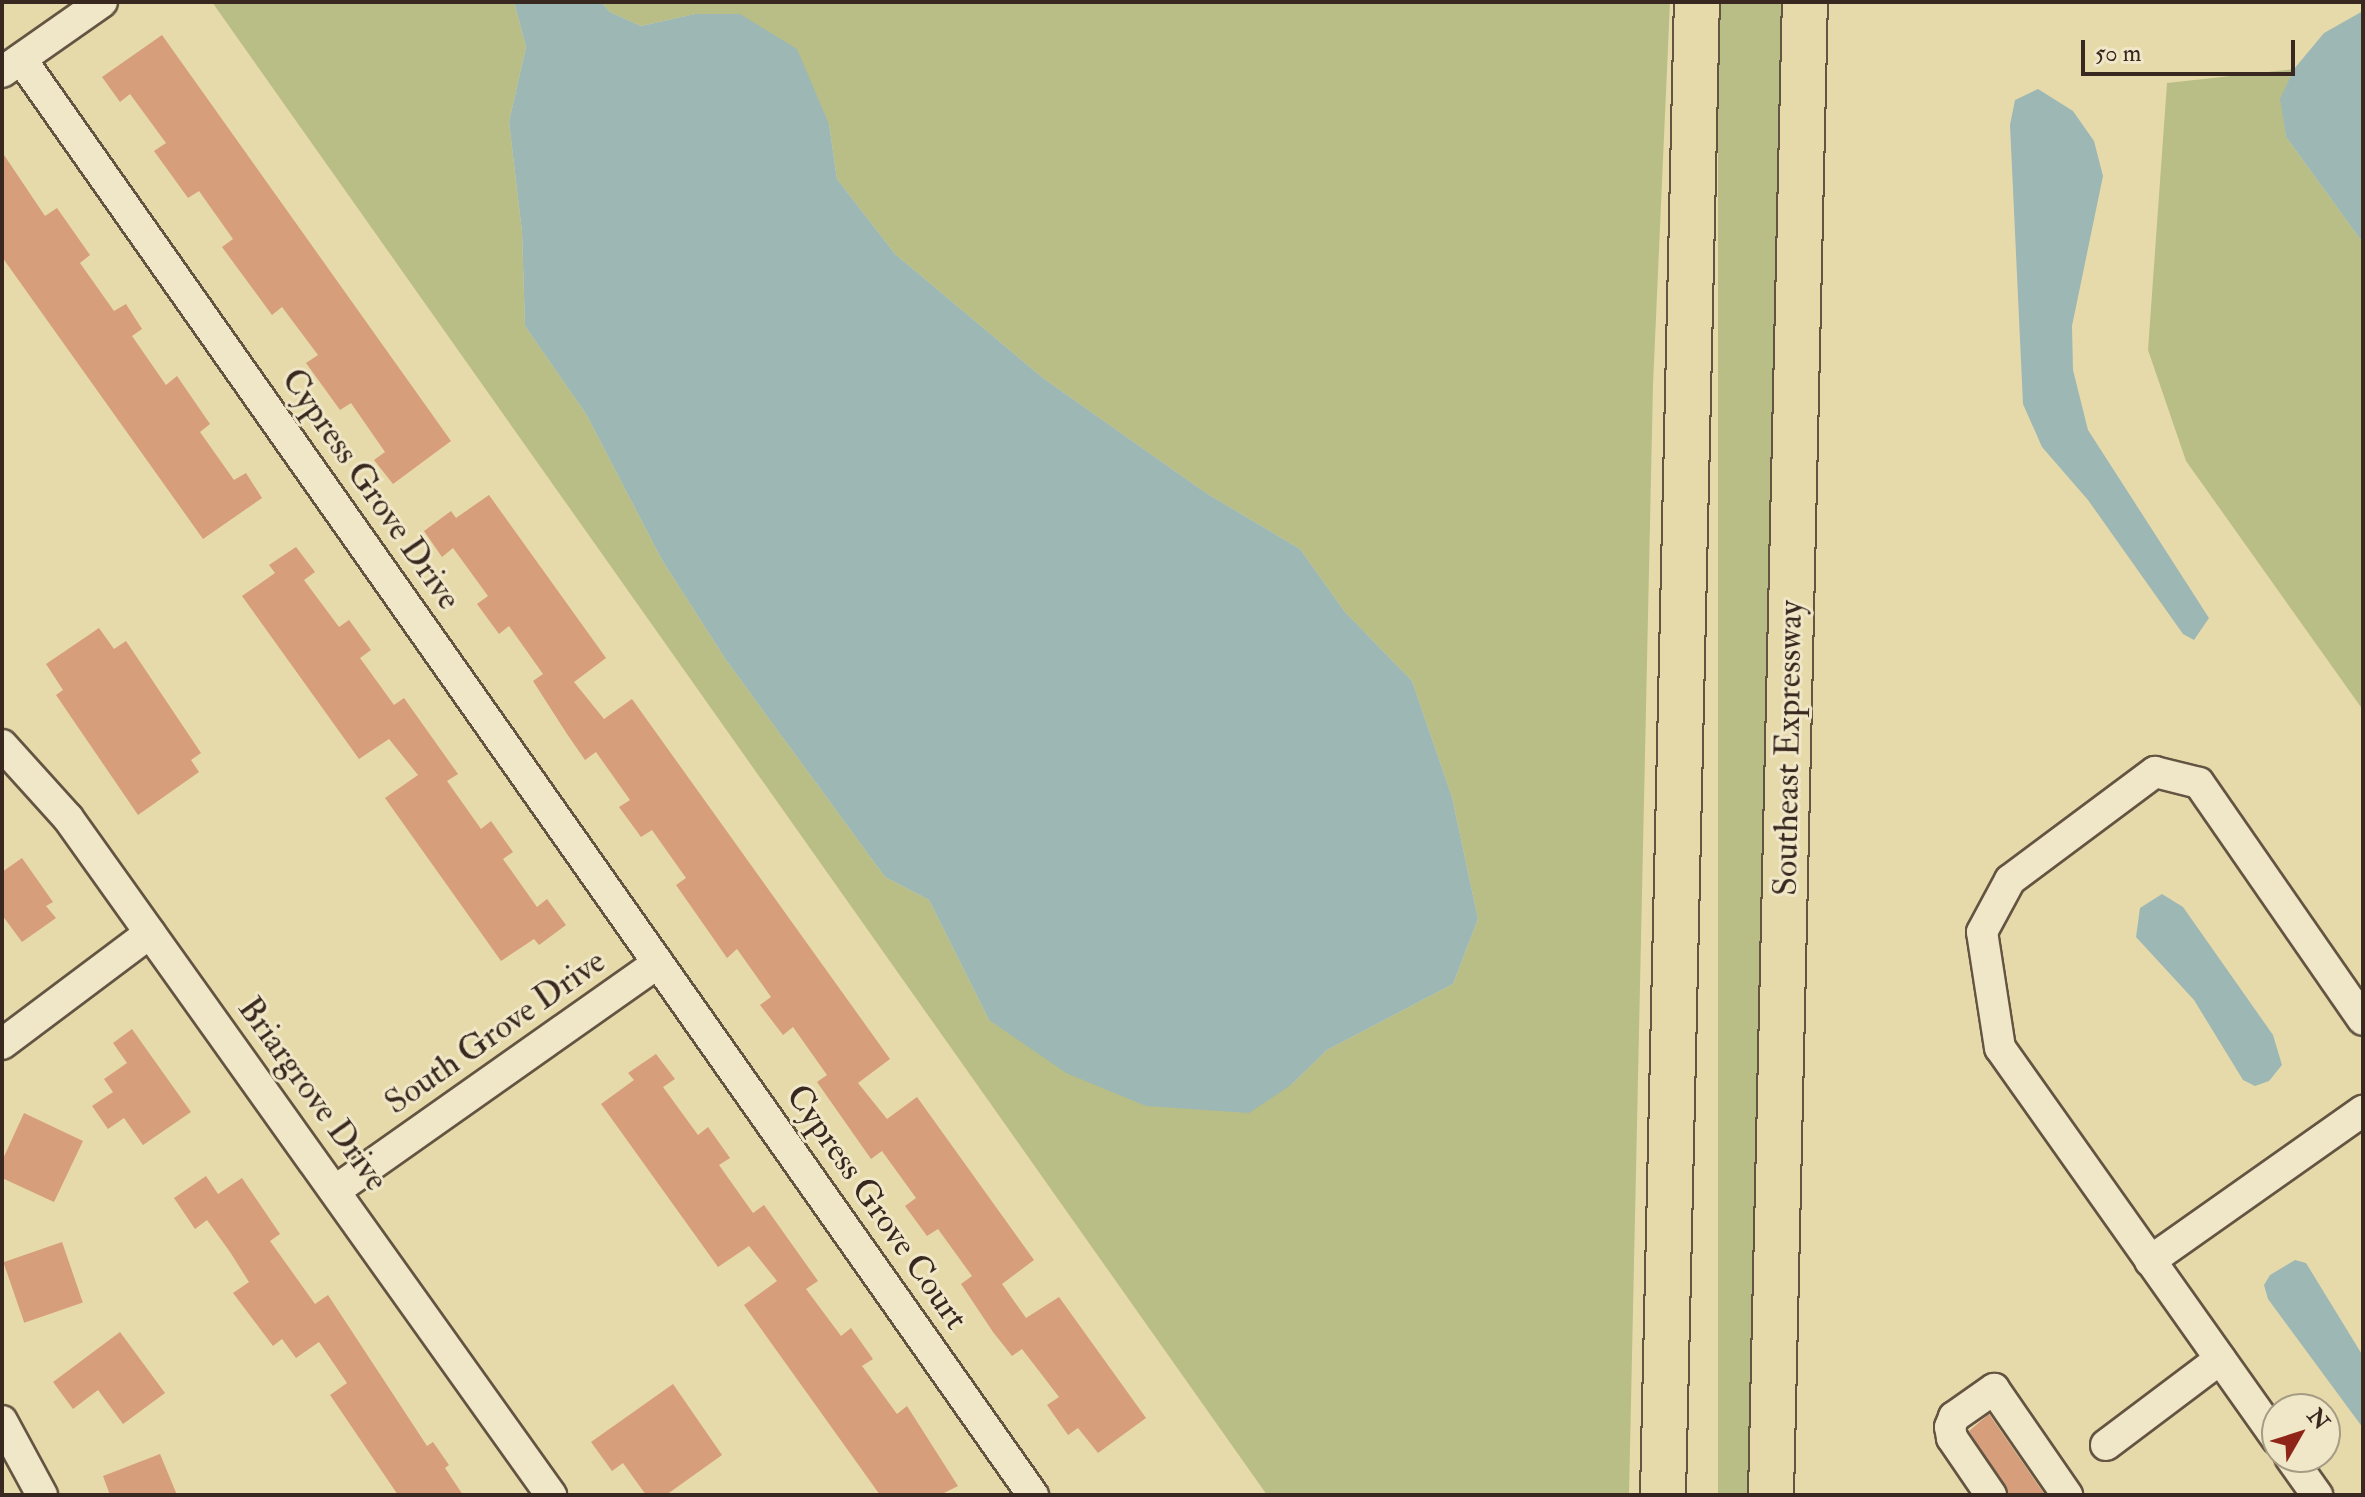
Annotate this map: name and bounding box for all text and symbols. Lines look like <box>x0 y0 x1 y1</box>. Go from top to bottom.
scale bar <box>2085 24 2299 74</box>
text: 50 m <box>2095 38 2141 69</box>
street label: Cypress Grove Drive <box>273 361 469 617</box>
street label: Southeast Expressway <box>1765 600 1811 896</box>
street label: South Grove Drive <box>377 941 613 1123</box>
street label: Briargrove Drive <box>229 989 397 1199</box>
street label: Cypress Grove Court <box>777 1077 977 1337</box>
north arrow <box>2261 1393 2341 1473</box>
text: N <box>2301 1403 2335 1436</box>

